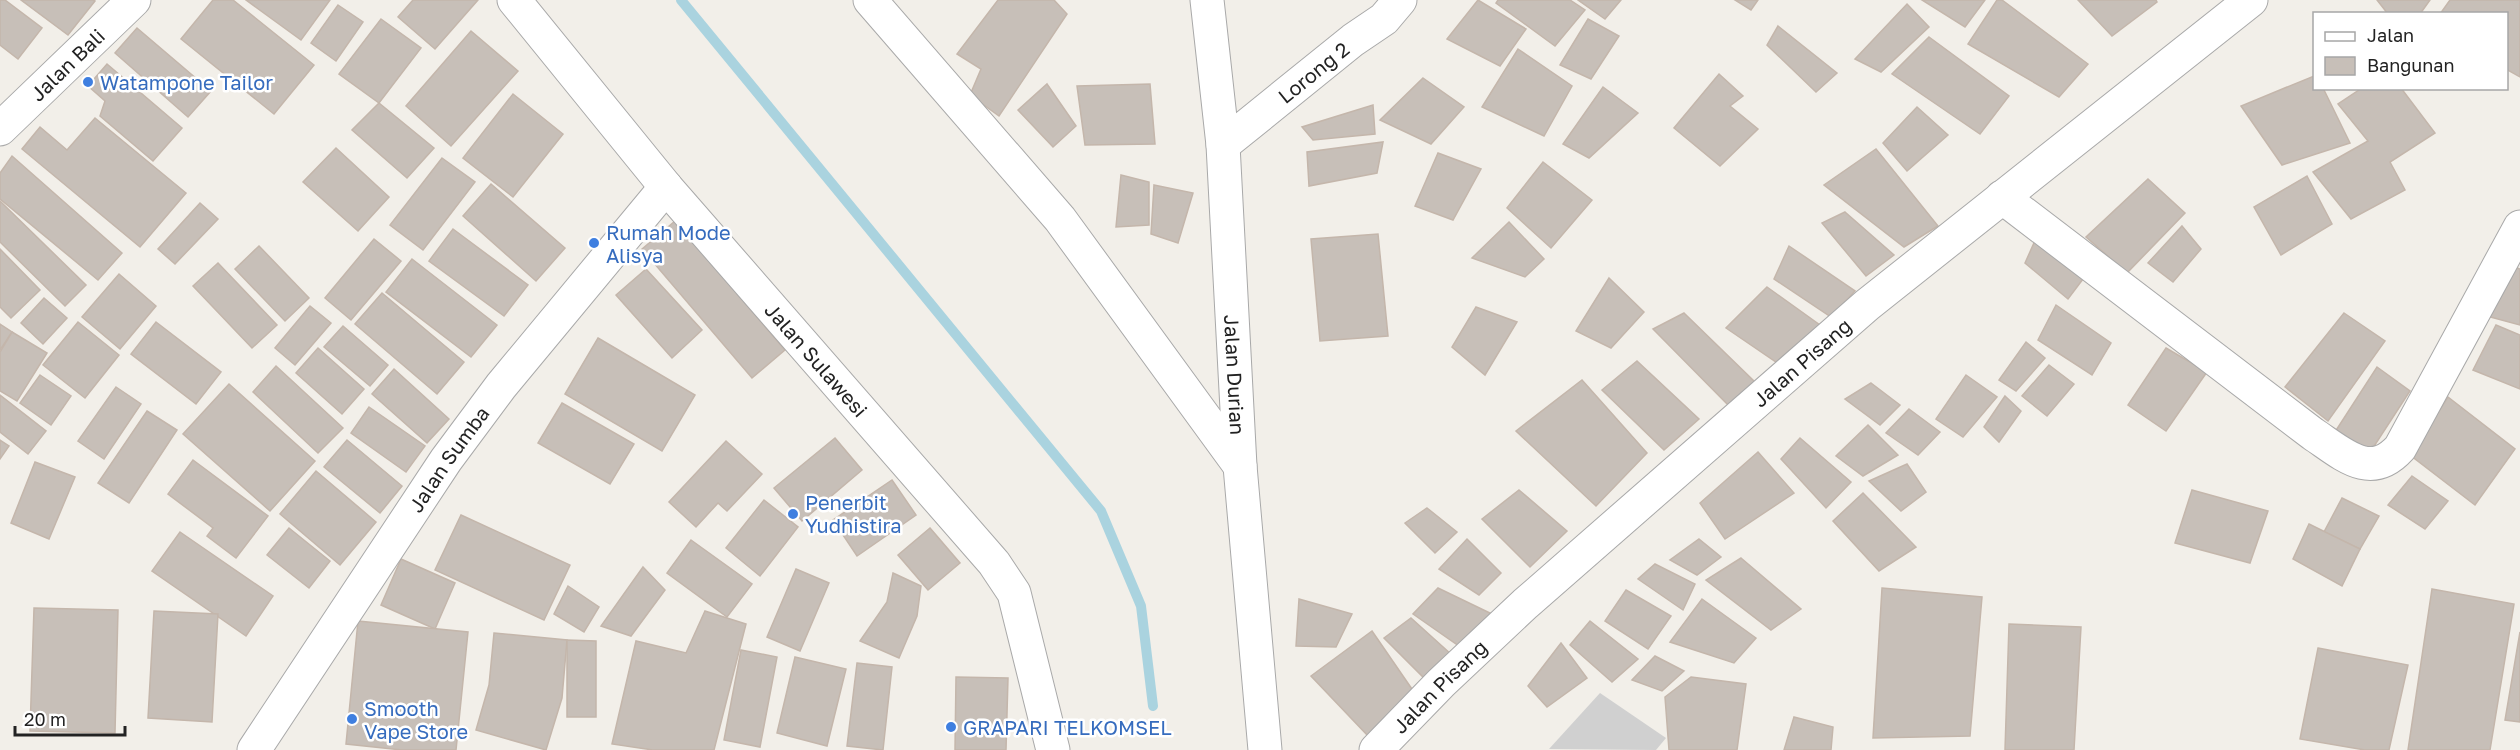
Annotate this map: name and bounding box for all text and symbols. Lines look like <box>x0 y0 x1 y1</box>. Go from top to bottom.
legend <box>2313 12 2508 90</box>
street label: Jalan Bali <box>25 23 109 106</box>
text: Jalan <box>2367 24 2414 46</box>
street label: Lorong 2 <box>1273 36 1353 108</box>
text: Bangunan <box>2367 54 2455 76</box>
place label: Watampone Tailor <box>100 70 273 94</box>
marker: Watampone Tailor <box>81 75 95 89</box>
place label: Rumah Mode Alisya <box>606 220 731 267</box>
marker: Rumah Mode Alisya <box>587 236 601 250</box>
street label: Jalan Sulawesi <box>760 298 873 422</box>
street label: Jalan Pisang <box>1748 313 1856 412</box>
street label: Jalan Durian <box>1220 314 1250 436</box>
street label: Jalan Sumba <box>403 401 494 516</box>
place label: Penerbit Yudhistira <box>805 490 902 537</box>
marker: Penerbit Yudhistira <box>786 507 800 521</box>
street label: Jalan Pisang <box>1387 635 1491 738</box>
place label: Smooth Vape Store <box>364 696 468 743</box>
scale bar <box>15 699 124 737</box>
text: 20 m <box>24 708 66 730</box>
marker: Smooth Vape Store <box>345 712 359 726</box>
place label: GRAPARI TELKOMSEL <box>963 715 1172 739</box>
marker: GRAPARI TELKOMSEL <box>944 720 958 734</box>

